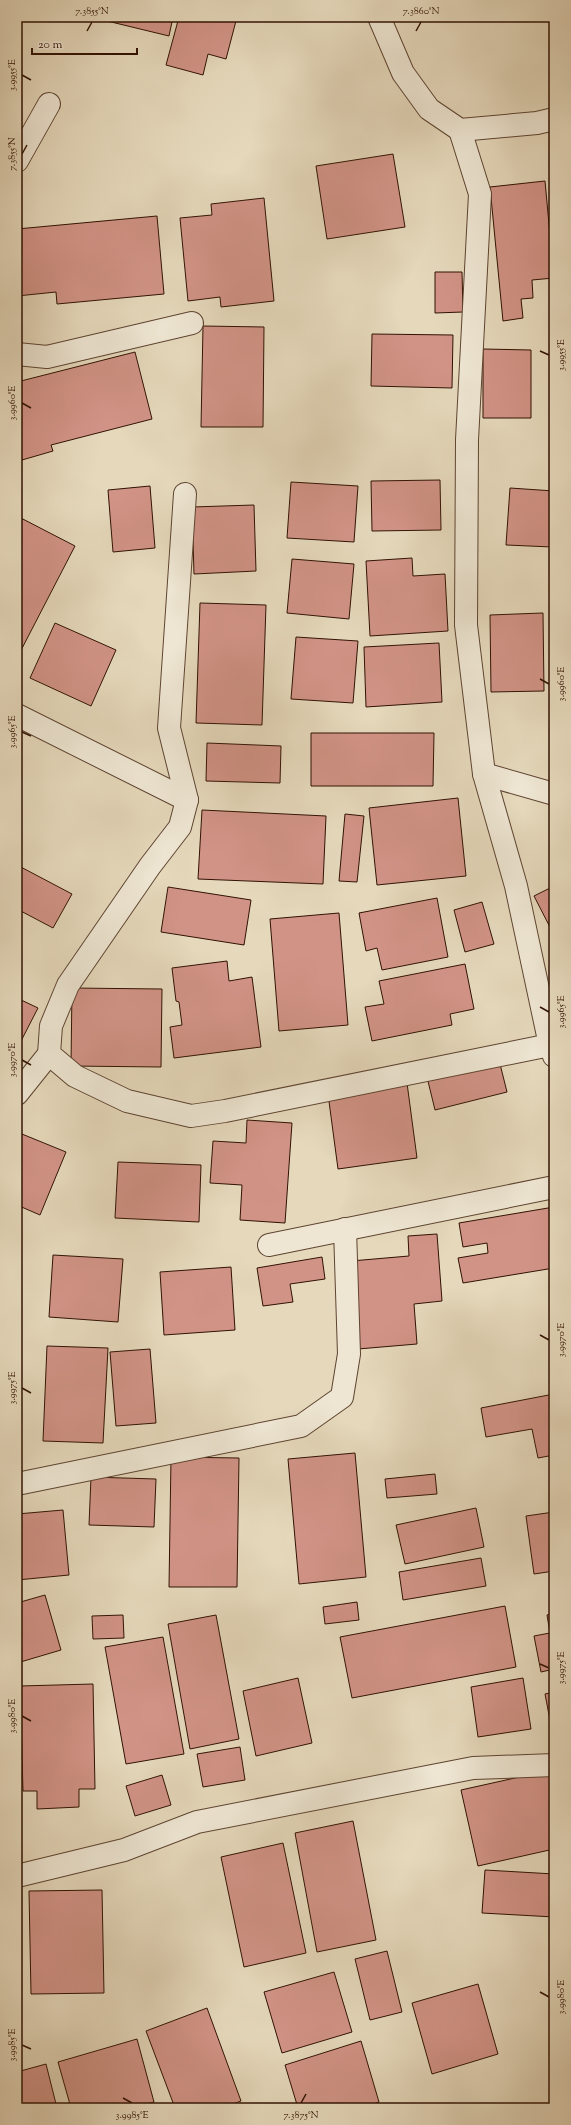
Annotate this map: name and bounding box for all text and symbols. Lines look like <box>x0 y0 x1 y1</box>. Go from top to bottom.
text: 7.3855°N <box>75 4 109 19</box>
text: 7.3860°N <box>403 4 439 19</box>
scale bar <box>32 30 137 56</box>
text: 20 m <box>38 36 63 54</box>
text: 3.9955°E <box>5 59 20 91</box>
text: 7.3855°N <box>5 137 20 171</box>
text: 3.9955°E <box>554 339 569 371</box>
text: 3.9960°E <box>5 386 20 420</box>
text: 3.9960°E <box>554 667 569 701</box>
text: 3.9965°E <box>5 715 20 749</box>
text: 3.9965°E <box>554 995 569 1029</box>
text: 3.9970°E <box>5 1043 20 1077</box>
text: 3.9970°E <box>554 1323 569 1357</box>
text: 3.9975°E <box>5 1371 20 1405</box>
text: 3.9975°E <box>554 1651 569 1685</box>
text: 3.9980°E <box>5 1699 20 1733</box>
text: 3.9980°E <box>554 1980 569 2014</box>
text: 3.9985°E <box>5 2028 20 2062</box>
text: 3.9985°E <box>115 2108 149 2123</box>
text: 7.3875°N <box>283 2108 319 2123</box>

